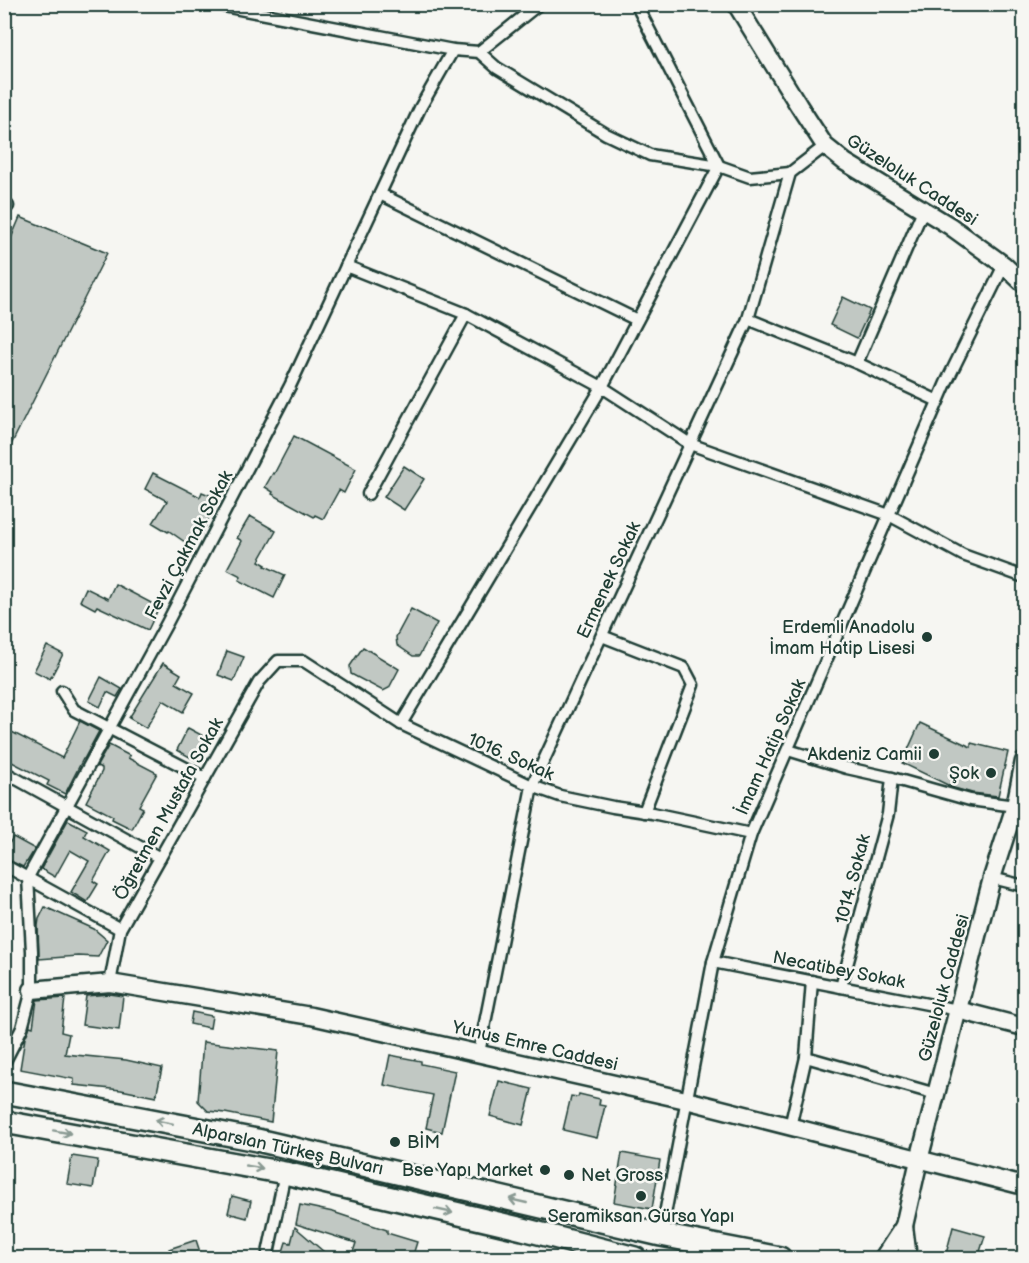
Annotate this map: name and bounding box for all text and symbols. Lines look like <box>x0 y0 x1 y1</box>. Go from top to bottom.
street label: Güzeloluk Caddesi <box>843 130 981 230</box>
street label: Fevzi Çakmak Sokak <box>141 467 237 623</box>
street label: Ermenek Sokak <box>573 518 645 642</box>
place label: Erdemli Anadolu İmam Hatip Lisesi <box>769 617 915 659</box>
marker: Erdemli Anadolu İmam Hatip Lisesi <box>920 630 934 644</box>
street label: İmam Hatip Sokak <box>731 675 810 818</box>
street label: Öğretmen Mustafa Sokak <box>109 714 228 904</box>
street label: 1016. Sokak <box>465 729 558 785</box>
place label: Akdeniz Camii <box>807 744 922 765</box>
marker: Akdeniz Camii <box>927 747 941 761</box>
place label: Şok <box>949 763 979 784</box>
marker: Şok <box>984 766 998 780</box>
street label: 1014. Sokak <box>831 832 875 926</box>
street label: Güzeloluk Caddesi <box>914 912 974 1064</box>
street label: Necatibey Sokak <box>771 947 907 993</box>
street label: Yunus Emre Caddesi <box>449 1016 620 1075</box>
one-way arrow <box>155 1116 174 1127</box>
street label: Alparslan Türkeş Bulvarı <box>191 1119 385 1179</box>
one-way arrow <box>52 1127 71 1138</box>
place label: BİM <box>407 1131 440 1153</box>
marker: BİM <box>388 1135 402 1149</box>
place label: Bse Yapı Market <box>402 1160 533 1181</box>
one-way arrow <box>243 1162 263 1173</box>
marker: Bse Yapı Market <box>538 1163 552 1177</box>
place label: Net Gross <box>581 1165 663 1186</box>
marker: Net Gross <box>562 1168 576 1182</box>
marker: Seramiksan Gürsa Yapı <box>634 1189 648 1203</box>
one-way arrow <box>509 1194 528 1206</box>
one-way arrow <box>434 1205 453 1217</box>
place label: Seramiksan Gürsa Yapı <box>548 1206 734 1227</box>

